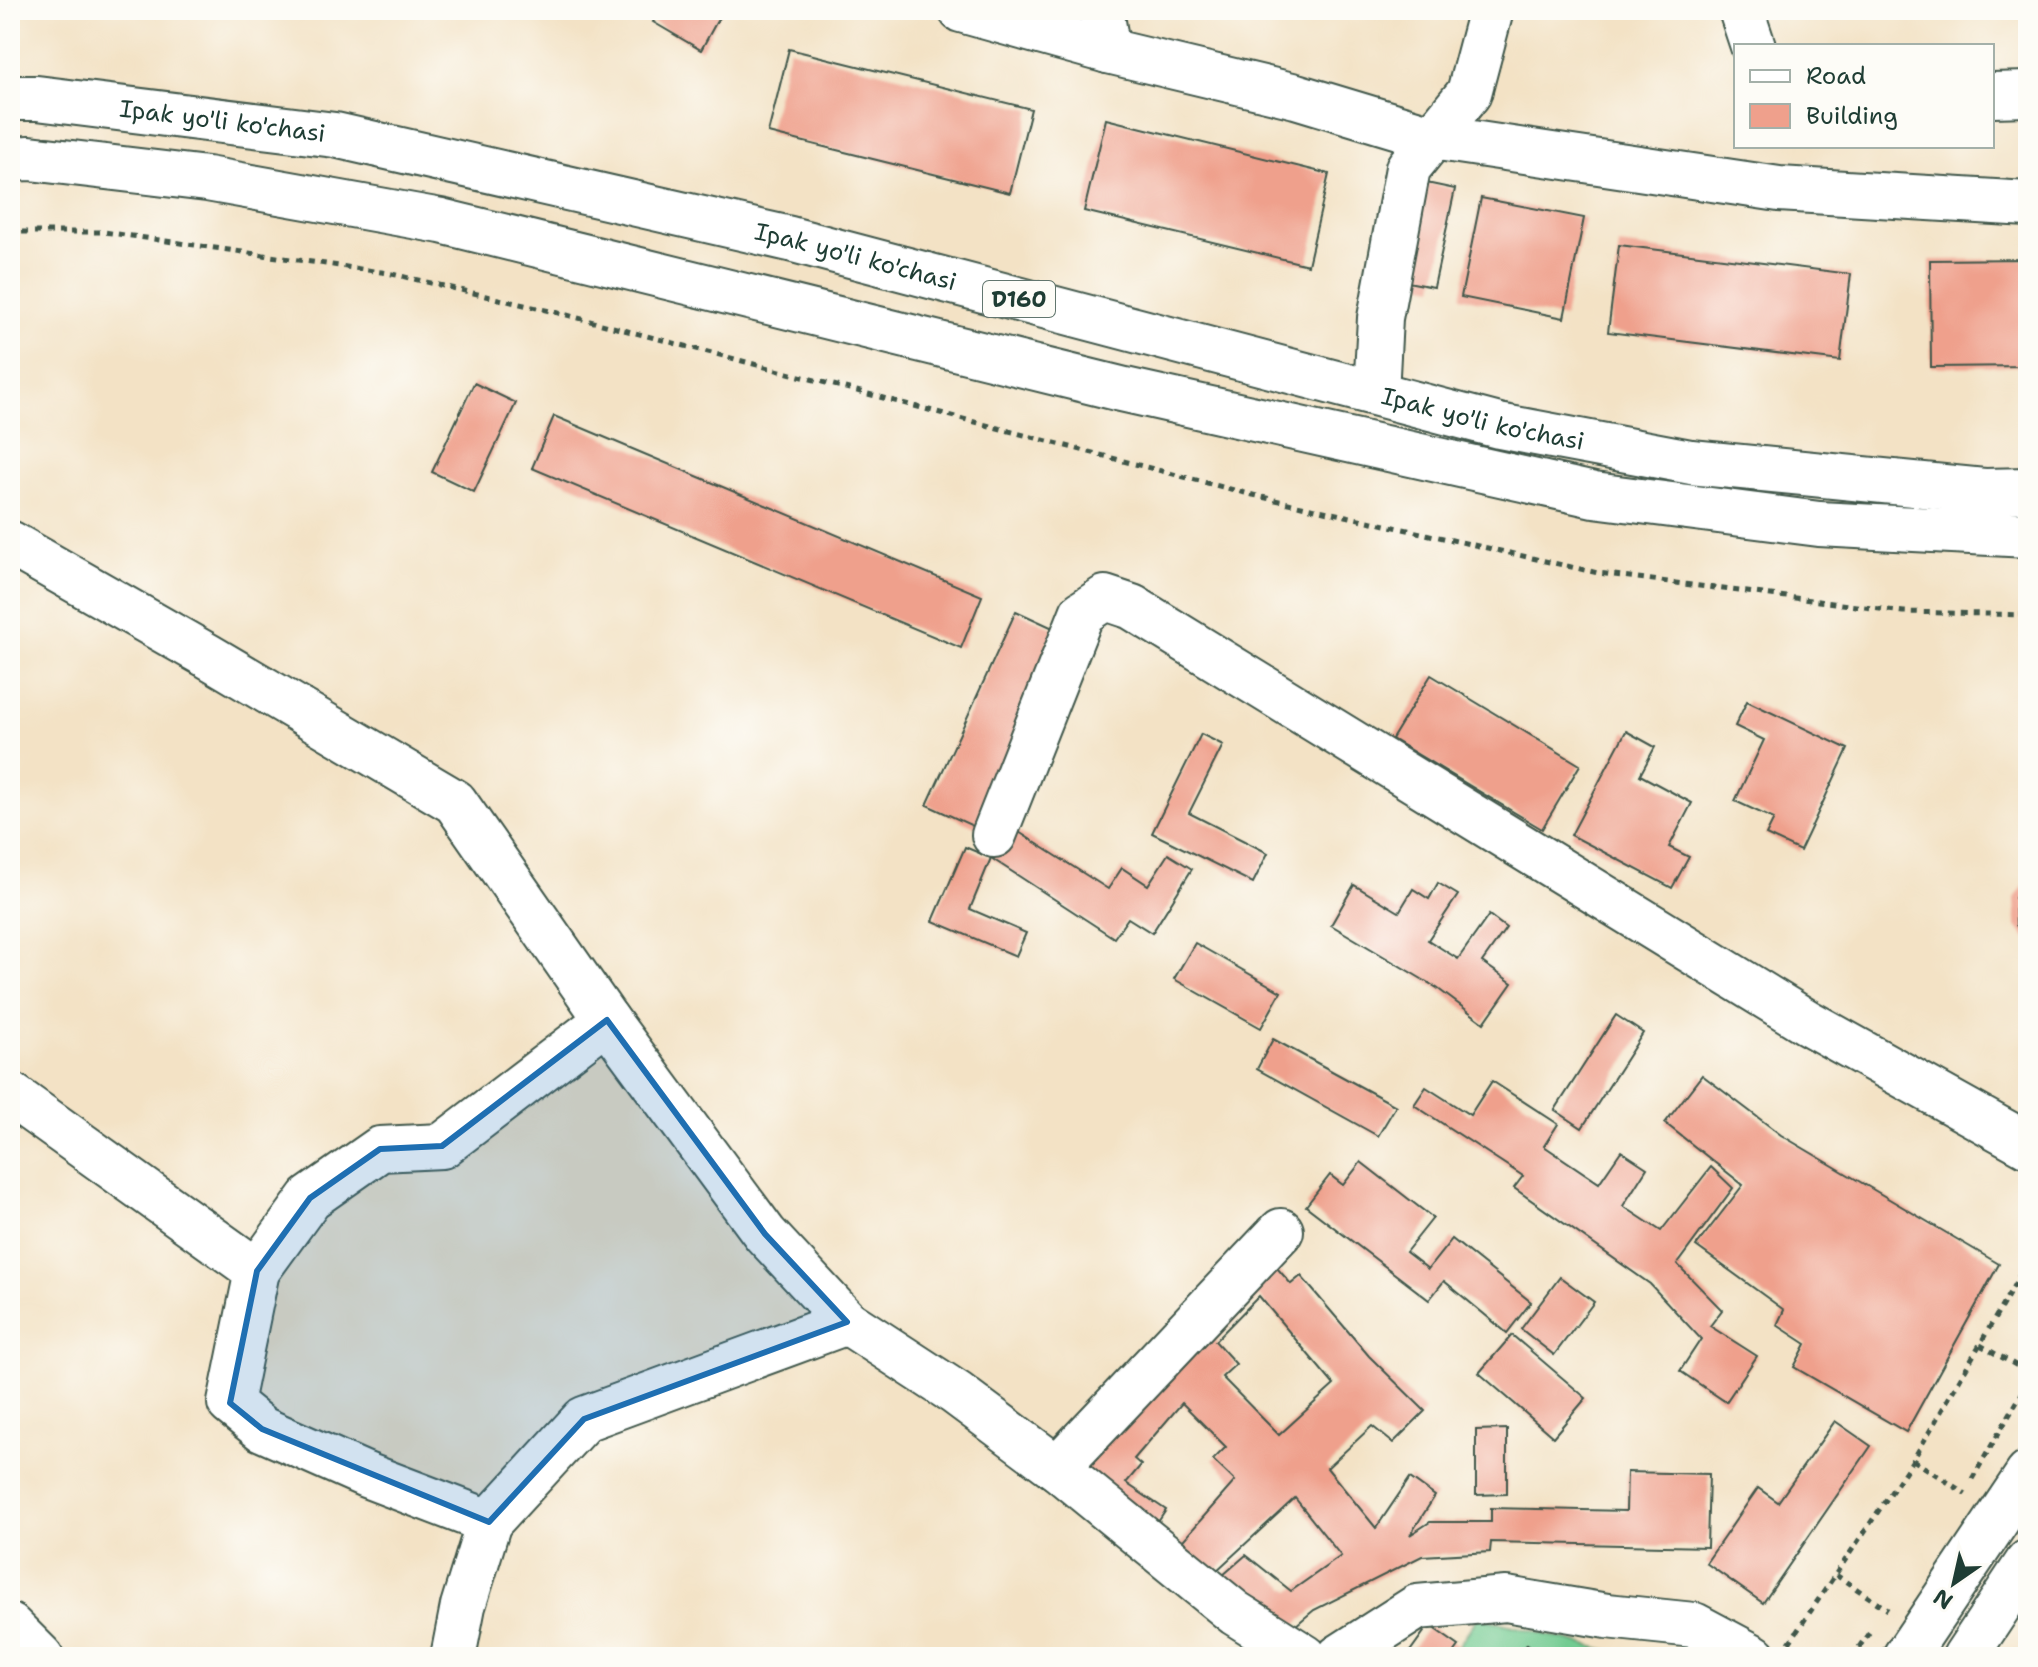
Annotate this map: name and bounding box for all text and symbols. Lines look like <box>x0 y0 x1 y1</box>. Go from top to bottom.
legend <box>1734 44 1994 148</box>
text: Road <box>1806 60 1866 92</box>
street label: Ipak yo'li ko'chasi <box>118 92 327 150</box>
text: Building <box>1806 100 1898 132</box>
street label: Ipak yo'li ko'chasi <box>752 215 960 298</box>
road number: D160 <box>983 281 1055 317</box>
street label: Ipak yo'li ko'chasi <box>1378 380 1587 458</box>
north arrow <box>1914 1543 1994 1623</box>
text: N <box>1928 1582 1958 1616</box>

